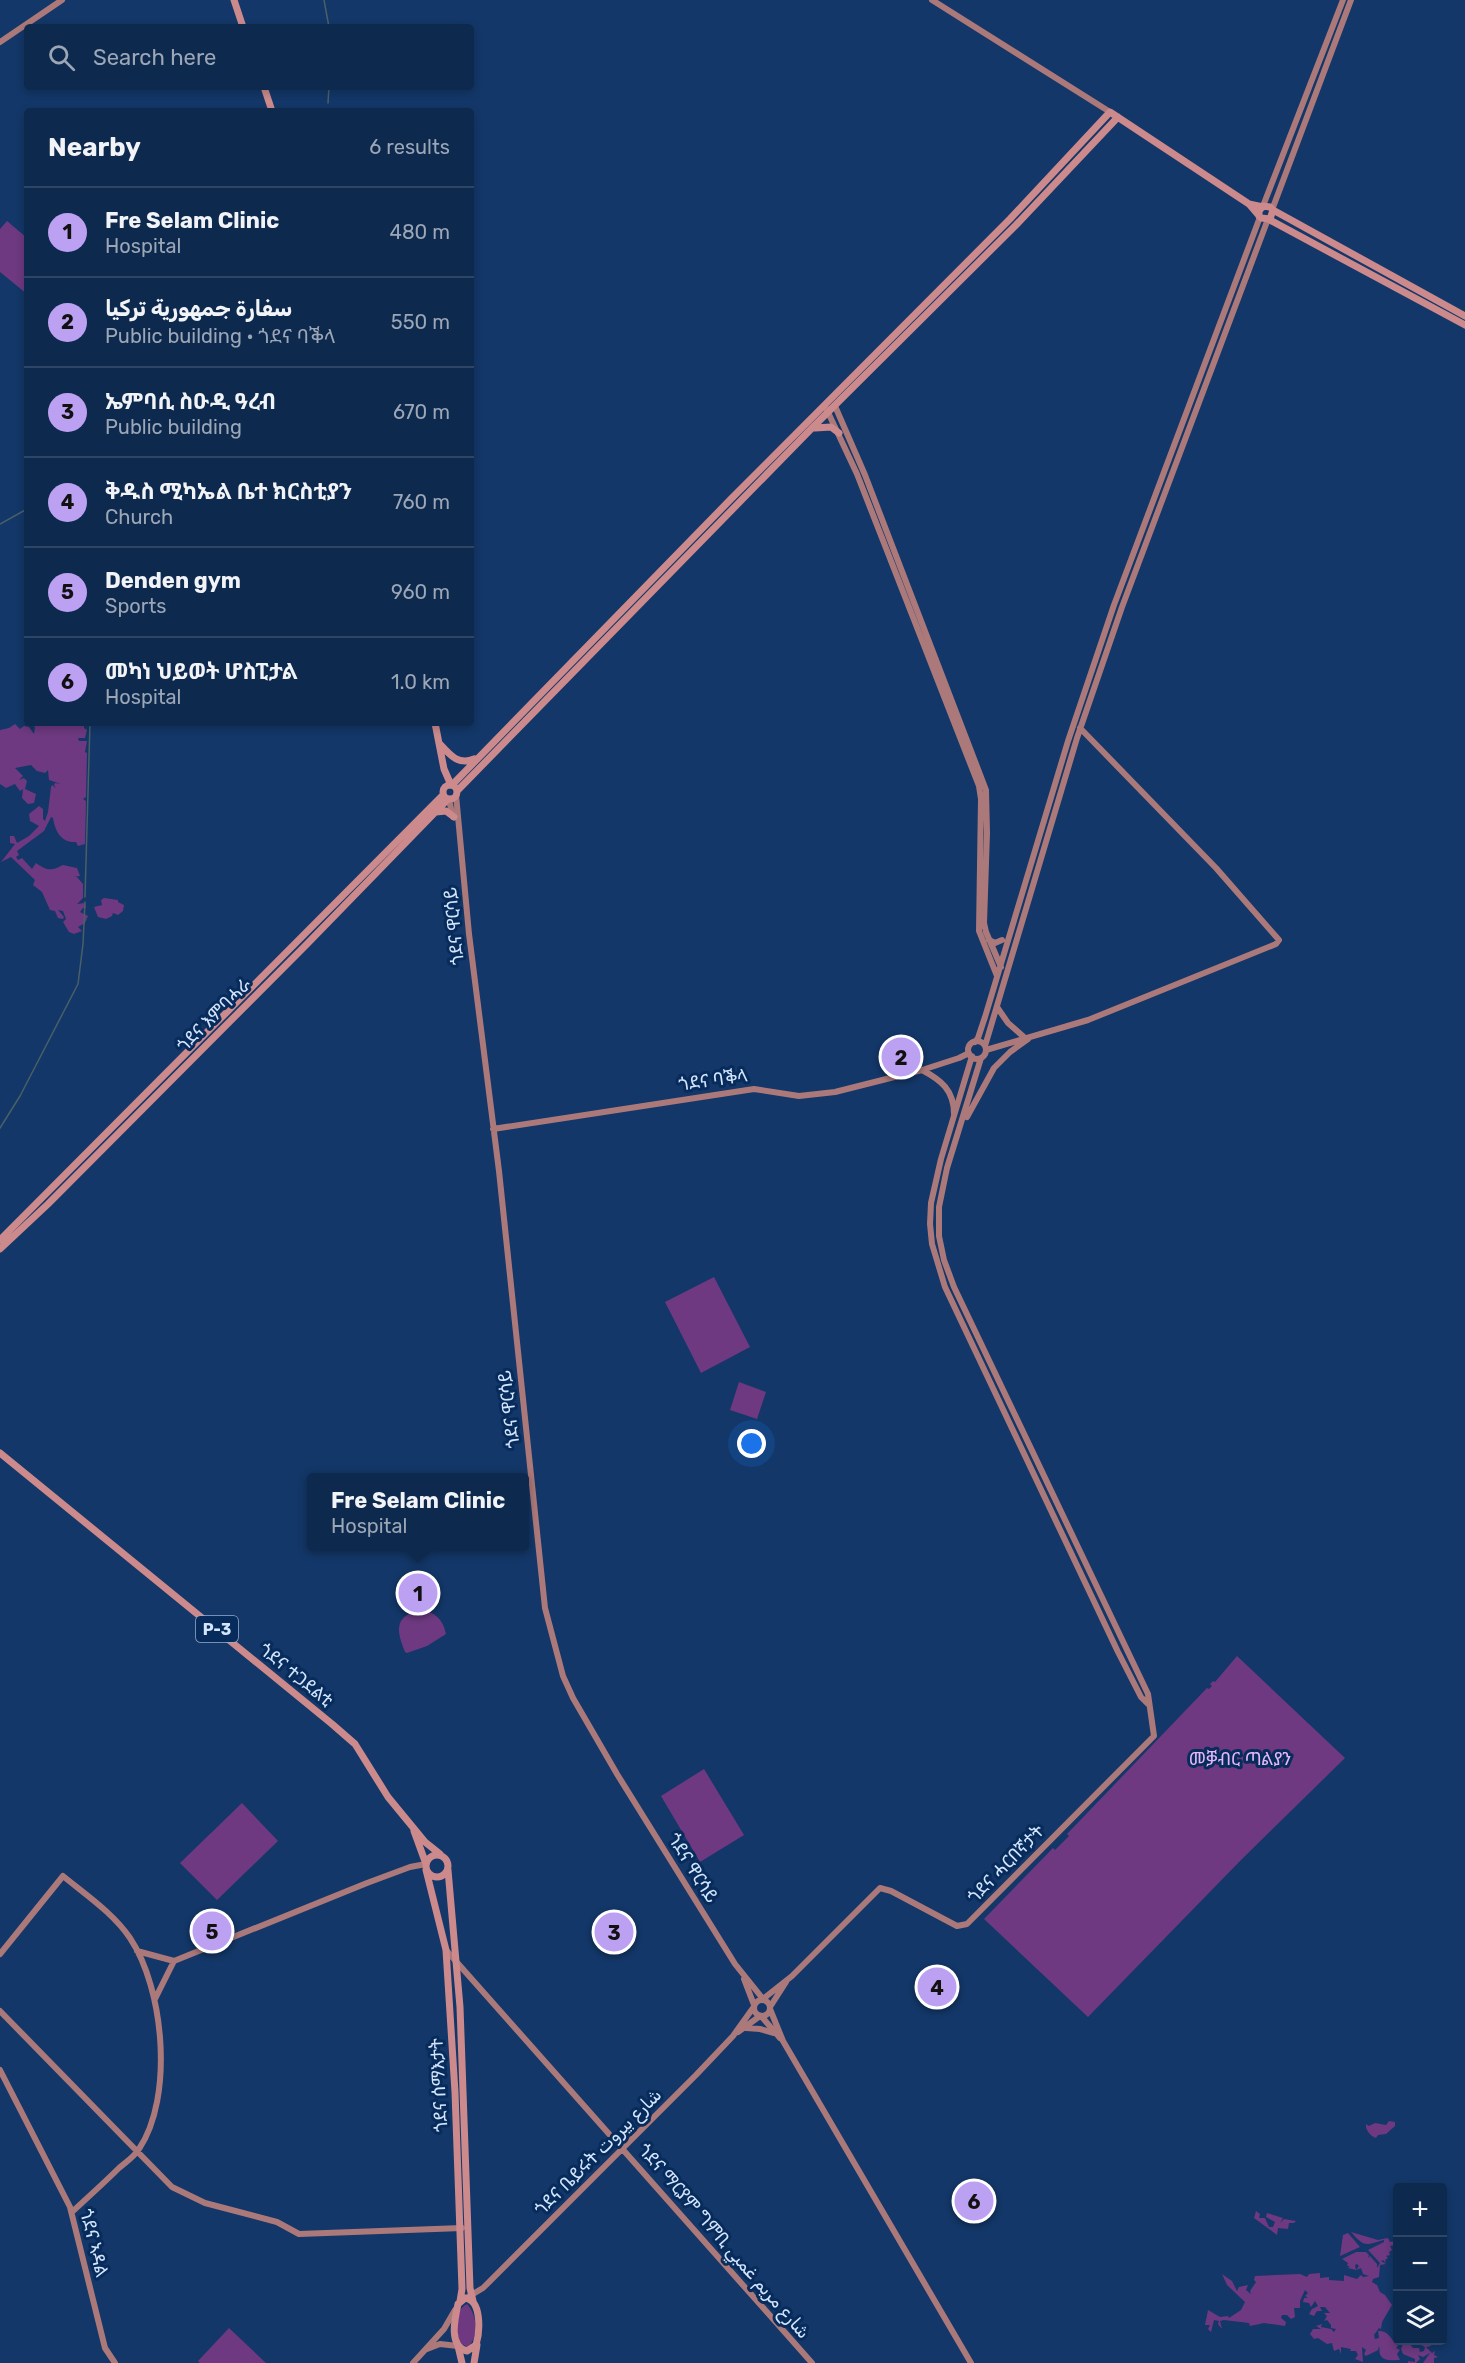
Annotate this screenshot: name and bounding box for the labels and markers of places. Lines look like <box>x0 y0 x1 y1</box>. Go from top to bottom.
pin: 2 <box>882 1034 920 1080</box>
pin: 1 <box>398 1570 438 1616</box>
pin: 5 <box>192 1908 232 1954</box>
pin: 3 <box>594 1910 634 1954</box>
pin: 4 <box>918 1964 956 2010</box>
pin: 6 <box>954 2178 994 2224</box>

